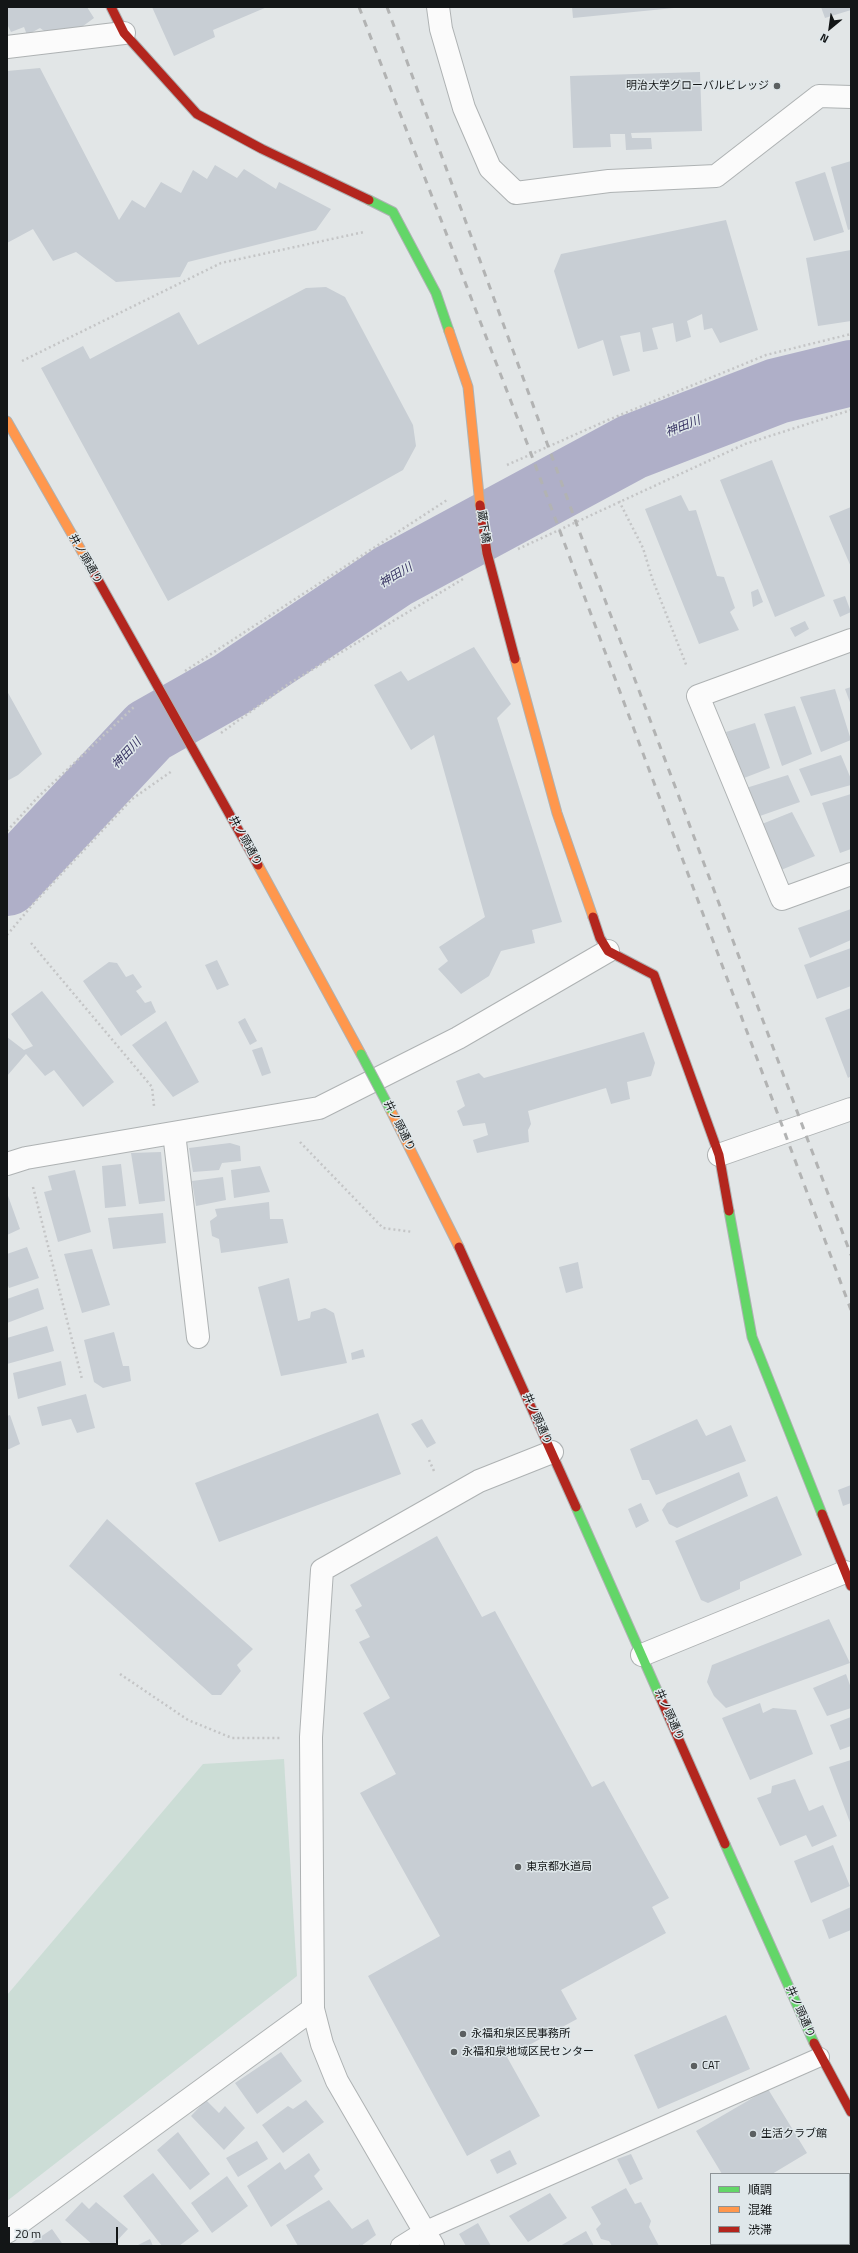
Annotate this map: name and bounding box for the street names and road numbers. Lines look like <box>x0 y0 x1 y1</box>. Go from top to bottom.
street label: 蔵下橋 <box>474 510 492 544</box>
street label: 井ノ頭通り <box>66 532 104 586</box>
street label: 井ノ頭通り <box>226 814 264 868</box>
street label: 井ノ頭通り <box>381 1099 417 1153</box>
street label: 井ノ頭通り <box>520 1391 554 1447</box>
street label: 井ノ頭通り <box>652 1687 686 1743</box>
street label: 井ノ頭通り <box>783 1984 817 2040</box>

